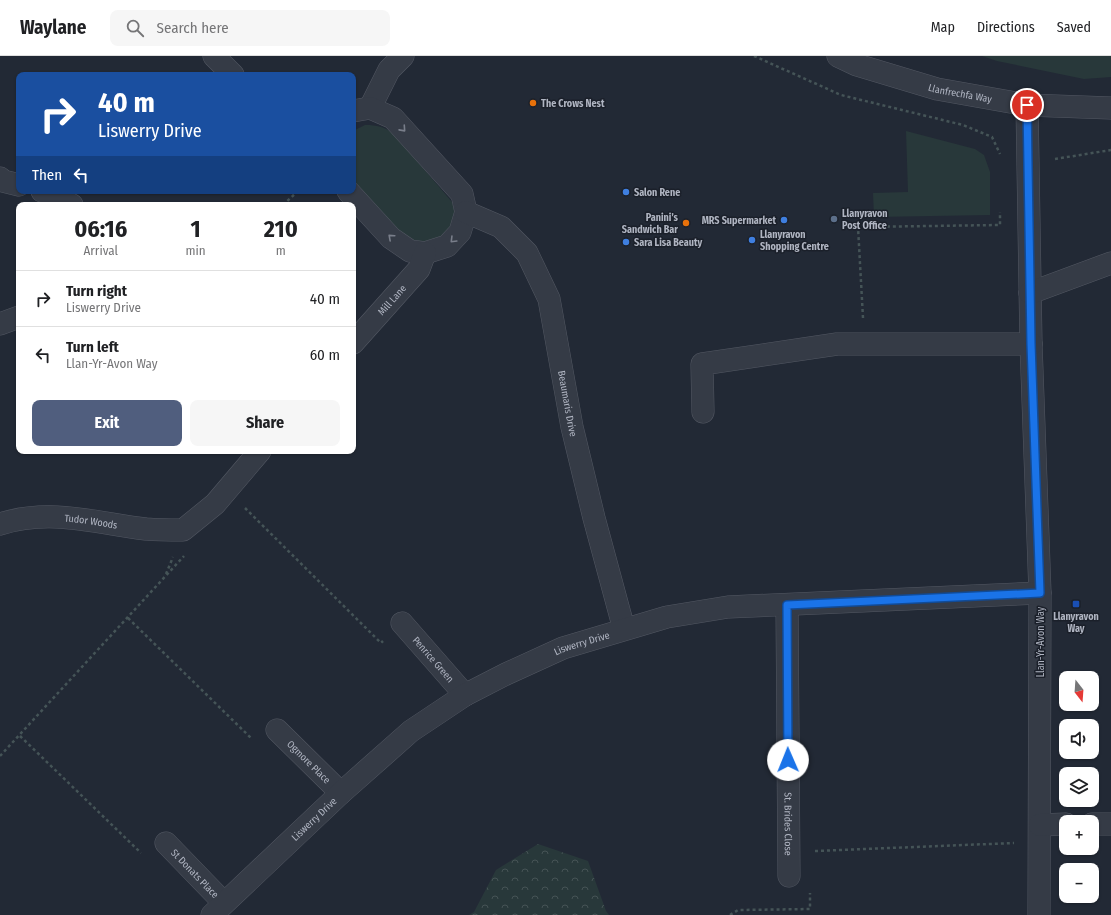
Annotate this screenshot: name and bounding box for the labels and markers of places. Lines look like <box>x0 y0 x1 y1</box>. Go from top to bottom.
pin <box>1010 88 1044 122</box>
marker: The Crows Nest <box>528 98 538 108</box>
place label: The Crows Nest <box>541 98 605 110</box>
marker: Salon Rene <box>621 187 631 197</box>
place label: Salon Rene <box>634 187 680 199</box>
place label: Llanyravon Post Office <box>842 208 888 232</box>
place label: Panini’s Sandwich Bar <box>622 212 679 236</box>
marker: Llanyravon Post Office <box>829 214 839 224</box>
place label: MRS Supermarket <box>702 215 776 227</box>
marker: MRS Supermarket <box>779 215 789 225</box>
marker: Panini’s Sandwich Bar <box>681 218 691 228</box>
place label: Llanyravon Shopping Centre <box>760 229 829 253</box>
marker: Llanyravon Shopping Centre <box>747 235 757 245</box>
marker: Sara Lisa Beauty <box>621 237 631 247</box>
place label: Sara Lisa Beauty <box>634 237 702 249</box>
marker: Llanyravon Way <box>1071 599 1081 609</box>
place label: Llanyravon Way <box>1053 611 1099 635</box>

